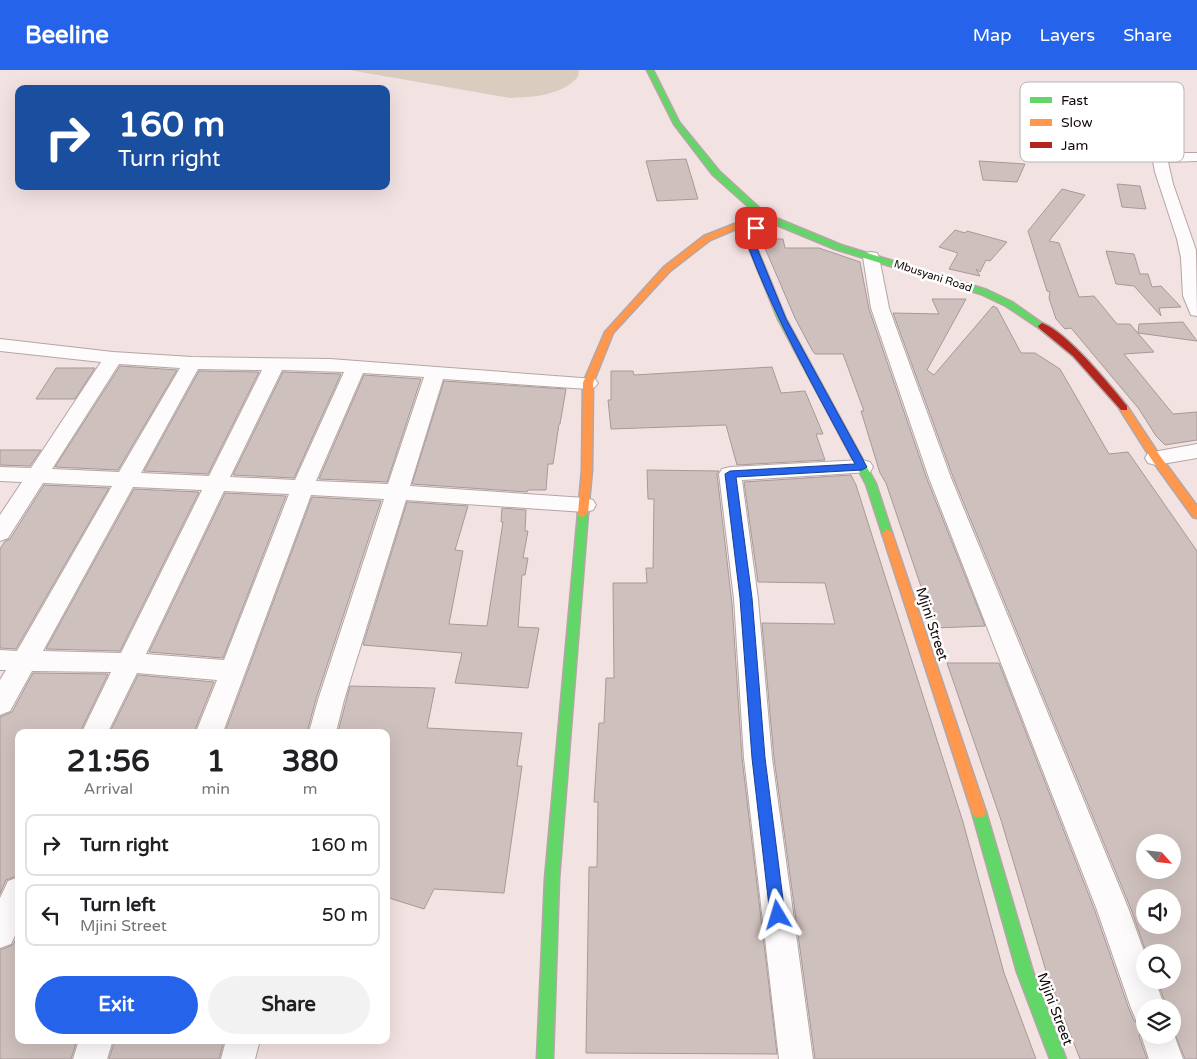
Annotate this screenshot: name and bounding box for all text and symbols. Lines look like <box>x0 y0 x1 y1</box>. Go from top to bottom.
text: Beeline <box>25 21 109 50</box>
text: Map <box>973 24 1012 46</box>
text: Layers <box>1040 24 1095 46</box>
text: Share <box>1123 24 1172 46</box>
legend <box>1020 82 1184 162</box>
text: Fast <box>1061 92 1089 109</box>
text: 160 m <box>118 104 225 146</box>
icon: right <box>35 105 100 170</box>
text: Slow <box>1061 114 1093 131</box>
text: Jam <box>1061 137 1088 154</box>
text: Turn right <box>118 146 220 172</box>
pin <box>735 207 777 249</box>
icon: arrive <box>742 214 770 242</box>
street label: Mbusyani Road <box>892 257 974 295</box>
street label: Mjini Street <box>912 585 952 663</box>
text: 21:56 <box>67 743 150 780</box>
text: 1 <box>206 743 225 780</box>
text: 380 <box>282 743 338 780</box>
text: Arrival <box>84 779 133 799</box>
text: min <box>202 779 230 799</box>
text: m <box>303 779 317 799</box>
icon: right <box>37 831 65 859</box>
text: Turn right <box>80 834 168 856</box>
text: 160 m <box>310 834 368 856</box>
north arrow <box>1136 834 1181 879</box>
map controls <box>1136 834 1181 1044</box>
position arrow <box>751 888 803 940</box>
button: sound <box>1136 889 1181 934</box>
text: Turn left <box>80 894 156 916</box>
icon: left <box>37 901 65 929</box>
text: 50 m <box>322 904 368 926</box>
text: Mjini Street <box>80 916 167 936</box>
button: search <box>1136 944 1181 989</box>
street label: Mjini Street <box>1033 970 1077 1048</box>
button: Exit <box>35 976 198 1034</box>
button: Share <box>208 976 370 1034</box>
button: layers <box>1136 999 1181 1044</box>

